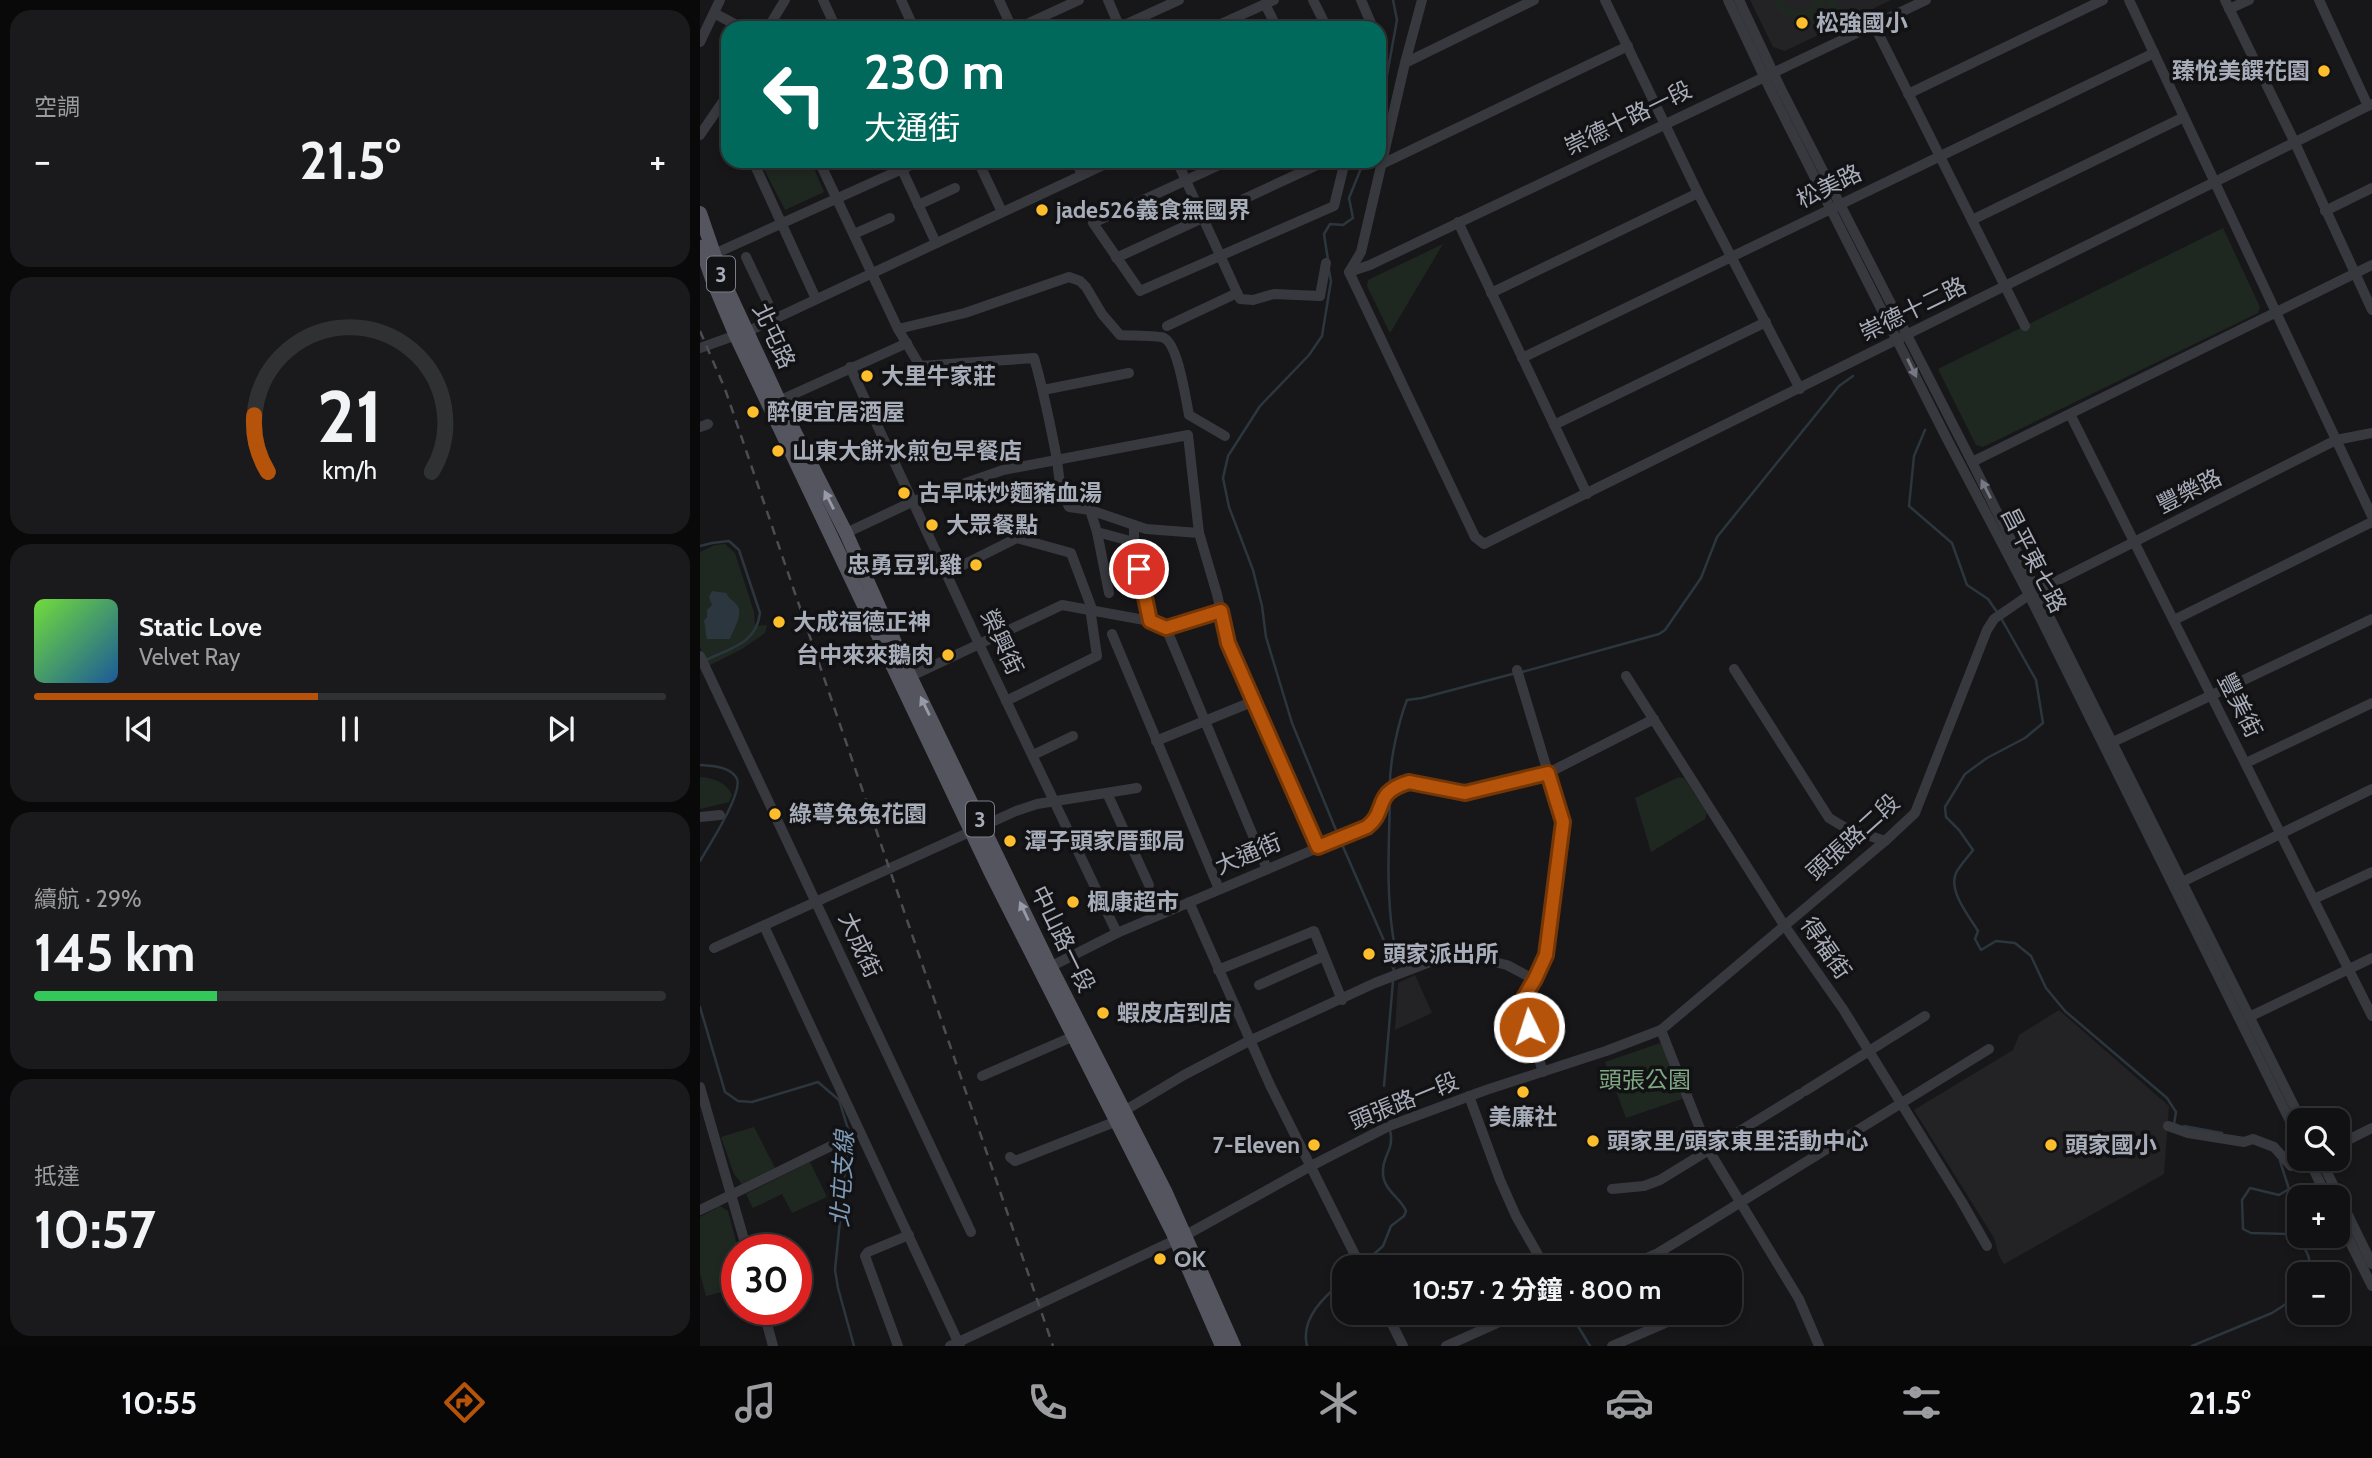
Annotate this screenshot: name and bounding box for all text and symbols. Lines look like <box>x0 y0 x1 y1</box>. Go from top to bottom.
place label: 松強國小 <box>1816 9 1908 37</box>
marker: 松強國小 <box>1794 15 1810 31</box>
text: 230 m <box>864 42 1005 101</box>
icon: left <box>749 49 840 140</box>
place label: 臻悅美饌花園 <box>2172 57 2310 85</box>
marker: 臻悅美饌花園 <box>2316 63 2332 79</box>
street label: 崇德十路一段 <box>1560 75 1696 161</box>
text: 空調 <box>34 93 80 121</box>
text: 大通街 <box>864 108 960 147</box>
text: 21.5° <box>299 129 401 192</box>
text: − <box>34 137 51 184</box>
text: + <box>649 137 666 184</box>
street label: 松美路 <box>1792 158 1866 214</box>
place label: jade526義食無國界 <box>1055 196 1250 224</box>
marker: jade526義食無國界 <box>1034 202 1050 218</box>
road number: 3 <box>707 256 735 292</box>
street label: 崇德十二路 <box>1855 271 1971 347</box>
street label: 北屯路 <box>747 299 801 373</box>
one-way arrow <box>1906 358 1917 378</box>
place label: 大里牛家莊 <box>881 362 996 390</box>
marker: 大里牛家莊 <box>859 368 875 384</box>
text: 21 <box>317 372 383 460</box>
place label: 醉便宜居酒屋 <box>767 398 905 426</box>
marker: 醉便宜居酒屋 <box>745 404 761 420</box>
place label: 山東大餅水煎包早餐店 <box>792 437 1022 465</box>
marker: 山東大餅水煎包早餐店 <box>770 443 786 459</box>
text: km/h <box>323 455 377 485</box>
street label: 豐樂路 <box>2152 463 2226 519</box>
place label: 古早味炒麵豬血湯 <box>918 479 1102 507</box>
one-way arrow <box>1980 479 1991 499</box>
marker: 古早味炒麵豬血湯 <box>896 485 912 501</box>
one-way arrow <box>823 490 834 510</box>
street label: 昌平東七路 <box>1995 502 2073 618</box>
place label: 大眾餐點 <box>946 511 1038 539</box>
marker: 大眾餐點 <box>924 517 940 533</box>
pin <box>1109 539 1169 599</box>
icon: arrive <box>1120 550 1158 588</box>
place label: 忠勇豆乳雞 <box>847 551 962 579</box>
marker: 忠勇豆乳雞 <box>968 557 984 573</box>
street label: 榮興街 <box>975 605 1029 679</box>
place label: 大成福德正神 <box>793 608 931 636</box>
text: Static Love <box>139 611 262 643</box>
marker: 大成福德正神 <box>771 614 787 630</box>
place label: 台中來來鵝肉 <box>796 641 934 669</box>
text: Velvet Ray <box>139 643 240 671</box>
marker: 台中來來鵝肉 <box>940 647 956 663</box>
street label: 豐美街 <box>2212 668 2268 742</box>
one-way arrow <box>919 696 931 716</box>
icon: previous <box>120 710 158 748</box>
icon: pause <box>331 710 369 748</box>
icon: next <box>542 710 580 748</box>
street label: 頭張路二段 <box>1801 788 1905 886</box>
place label: 綠萼兔兔花園 <box>789 800 927 828</box>
road number: 3 <box>966 802 994 836</box>
marker: 綠萼兔兔花園 <box>767 806 783 822</box>
place label: 潭子頭家厝郵局 <box>1024 827 1185 855</box>
street label: 大通街 <box>1211 828 1285 880</box>
marker: 潭子頭家厝郵局 <box>1002 833 1018 849</box>
street label: 中山路一段 <box>1025 881 1101 997</box>
text: 續航 · 29% <box>34 885 142 913</box>
place label: 楓康超市 <box>1087 888 1179 916</box>
marker: 楓康超市 <box>1065 894 1081 910</box>
one-way arrow <box>1018 901 1030 921</box>
street label: 大成街 <box>833 908 887 982</box>
street label: 得福街 <box>1795 912 1857 984</box>
text: 145 km <box>34 921 196 984</box>
place label: 頭家派出所 <box>1383 940 1498 968</box>
marker: 頭家派出所 <box>1361 946 1377 962</box>
position arrow <box>1492 990 1566 1064</box>
place label: 蝦皮店到店 <box>1117 999 1232 1027</box>
marker: 蝦皮店到店 <box>1095 1005 1111 1021</box>
street label: 頭張路一段 <box>1345 1066 1463 1136</box>
park label: 頭張公園 <box>1599 1066 1691 1094</box>
marker: 美廉社 <box>1515 1084 1531 1100</box>
place label: 美廉社 <box>1489 1103 1558 1131</box>
map controls <box>2287 1108 2350 1325</box>
button: search <box>2287 1108 2350 1171</box>
water label: 北屯支線 <box>825 1127 859 1228</box>
place label: 頭家里/頭家東里活動中心 <box>1607 1127 1868 1155</box>
place label: 7-Eleven <box>1213 1131 1300 1159</box>
place label: 頭家國小 <box>2065 1131 2157 1159</box>
marker: 頭家里/頭家東里活動中心 <box>1585 1133 1601 1149</box>
marker: 7-Eleven <box>1306 1137 1322 1153</box>
marker: 頭家國小 <box>2043 1137 2059 1153</box>
text: 抵達 <box>34 1162 80 1190</box>
button: + <box>2287 1185 2350 1248</box>
text: 10:57 <box>34 1198 156 1261</box>
speed limit sign: 30 <box>721 1234 812 1325</box>
place label: OK <box>1174 1245 1206 1273</box>
marker: OK <box>1152 1251 1168 1267</box>
button: − <box>2287 1262 2350 1325</box>
text: 10:57 · 2 分鐘 · 800 m <box>1413 1274 1661 1306</box>
icon: directions <box>440 1378 489 1427</box>
icon: music <box>731 1378 780 1427</box>
icon: phone <box>1023 1378 1072 1427</box>
icon: climate <box>1314 1378 1363 1427</box>
icon: car <box>1605 1378 1654 1427</box>
icon: filters <box>1897 1378 1946 1427</box>
text: 10:55 <box>121 1383 197 1422</box>
text: 21.5° <box>2188 1383 2251 1422</box>

